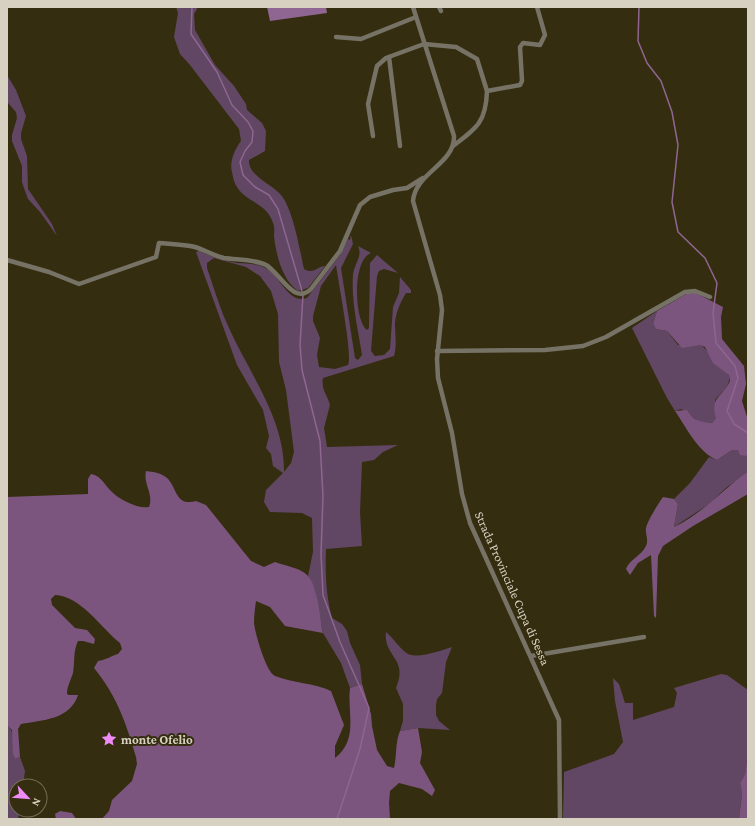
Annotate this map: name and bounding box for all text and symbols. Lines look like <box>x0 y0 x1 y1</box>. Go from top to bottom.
street label: Strada Provinciale Cupa di Sessa <box>472 509 553 667</box>
place icon: monte Ofelio <box>100 730 118 748</box>
place label: monte Ofelio <box>121 732 193 747</box>
north arrow <box>8 778 48 818</box>
text: N <box>30 796 44 809</box>

